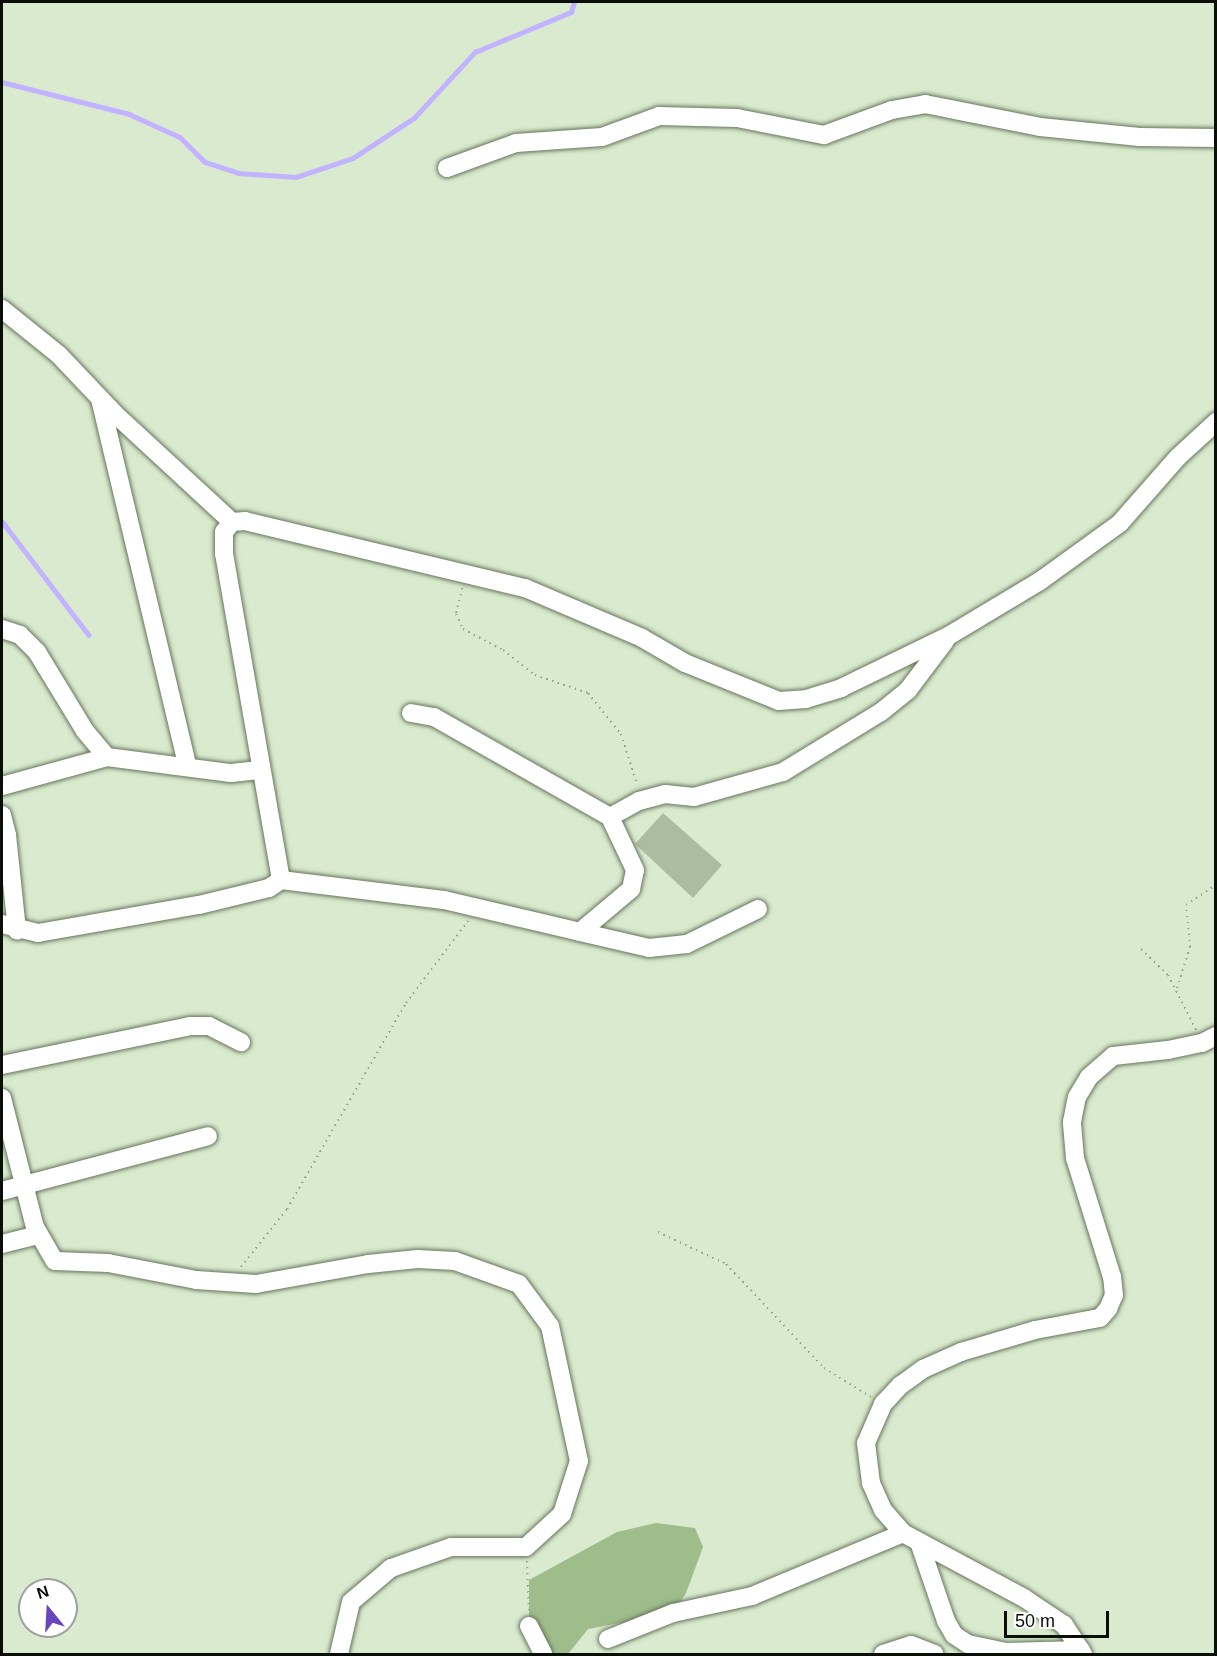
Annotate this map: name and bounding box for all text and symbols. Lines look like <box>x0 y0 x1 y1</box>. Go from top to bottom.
north arrow <box>18 1578 78 1638</box>
text: N <box>35 1582 51 1602</box>
scale bar <box>1007 1599 1112 1637</box>
text: 50 m <box>1015 1611 1055 1631</box>

